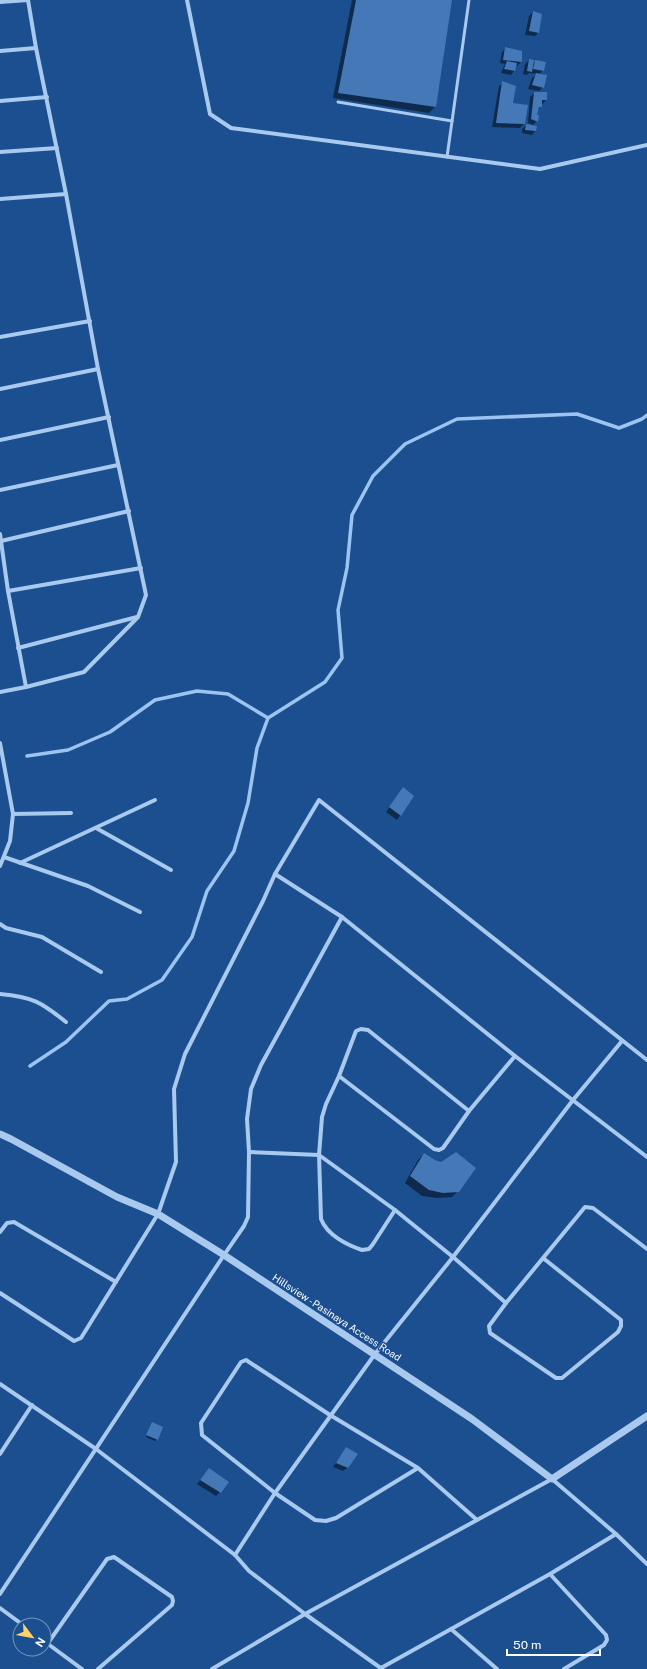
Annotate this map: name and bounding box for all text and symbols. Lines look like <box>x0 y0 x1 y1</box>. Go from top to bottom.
street label: Hillsview - Pasinaya Access Road <box>270 1271 404 1363</box>
north arrow <box>12 1617 52 1657</box>
scale bar <box>507 1631 600 1657</box>
text: N <box>33 1635 48 1649</box>
text: 50 m <box>513 1638 541 1652</box>

